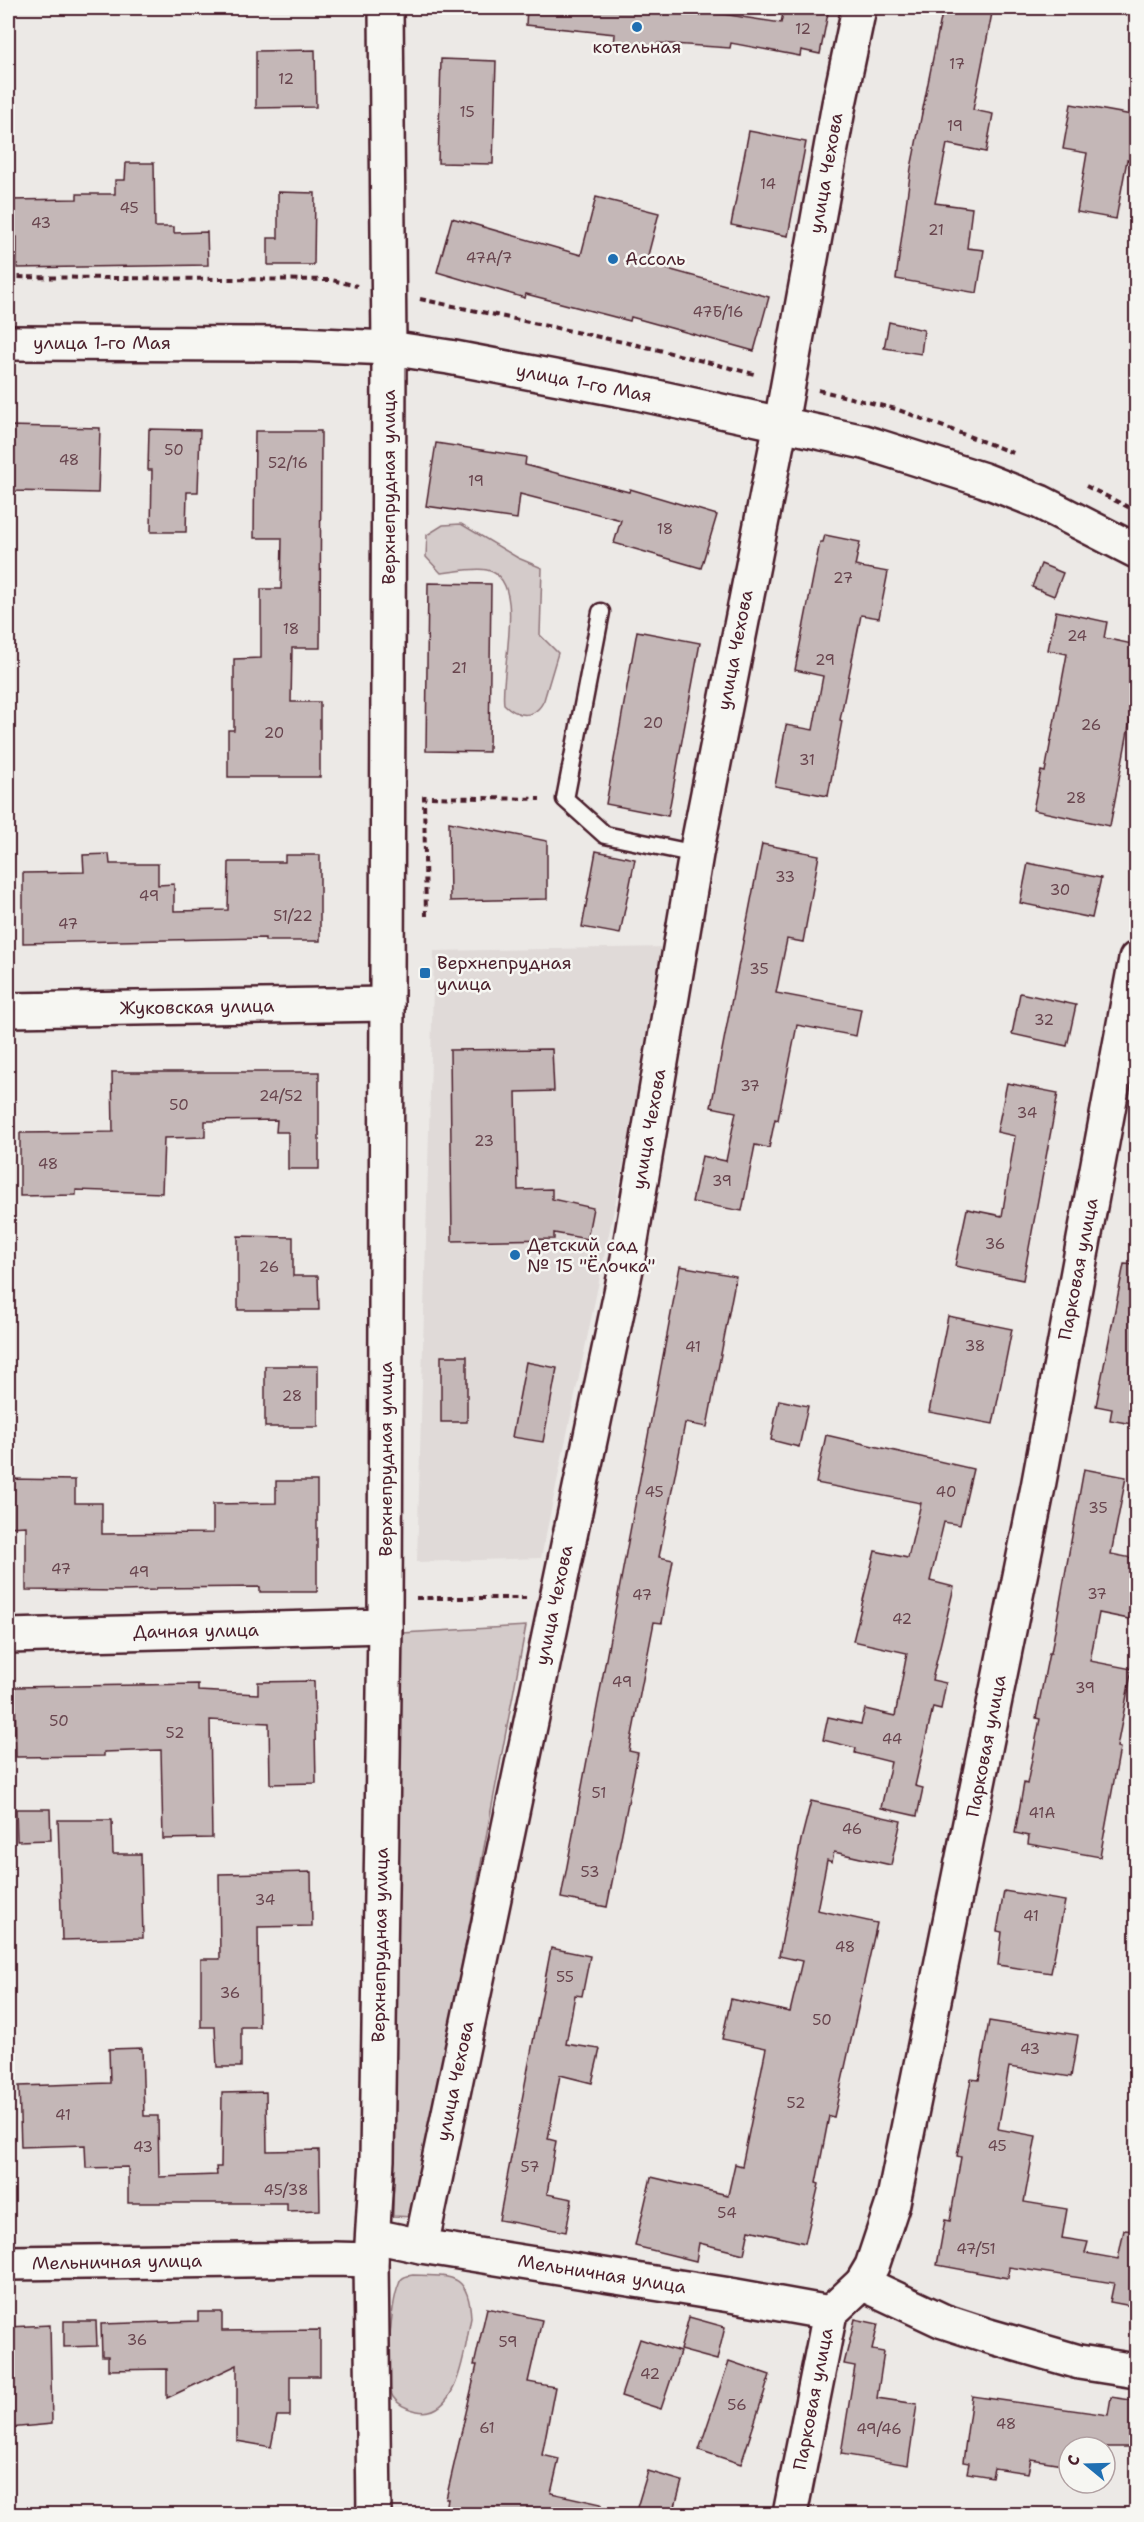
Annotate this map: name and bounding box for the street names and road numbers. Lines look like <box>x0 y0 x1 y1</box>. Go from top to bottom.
street label: улица Чехова <box>804 111 848 235</box>
street label: улица 1-го Мая <box>33 331 171 355</box>
street label: улица 1-го Мая <box>514 358 654 408</box>
street label: Верхнепрудная улица <box>377 390 401 585</box>
street label: улица Чехова <box>712 588 758 712</box>
street label: Жуковская улица <box>119 994 275 1020</box>
street label: улица Чехова <box>627 1067 671 1191</box>
street label: Парковая улица <box>1052 1196 1104 1342</box>
street label: Верхнепрудная улица <box>374 1362 398 1557</box>
street label: улица Чехова <box>530 1543 578 1667</box>
street label: Дачная улица <box>133 1618 259 1644</box>
street label: Парковая улица <box>960 1673 1012 1819</box>
street label: Верхнепрудная улица <box>366 1847 394 2043</box>
street label: улица Чехова <box>431 2019 479 2143</box>
street label: Мельничная улица <box>32 2249 202 2275</box>
street label: Мельничная улица <box>516 2249 688 2299</box>
street label: Парковая улица <box>787 2326 839 2472</box>

